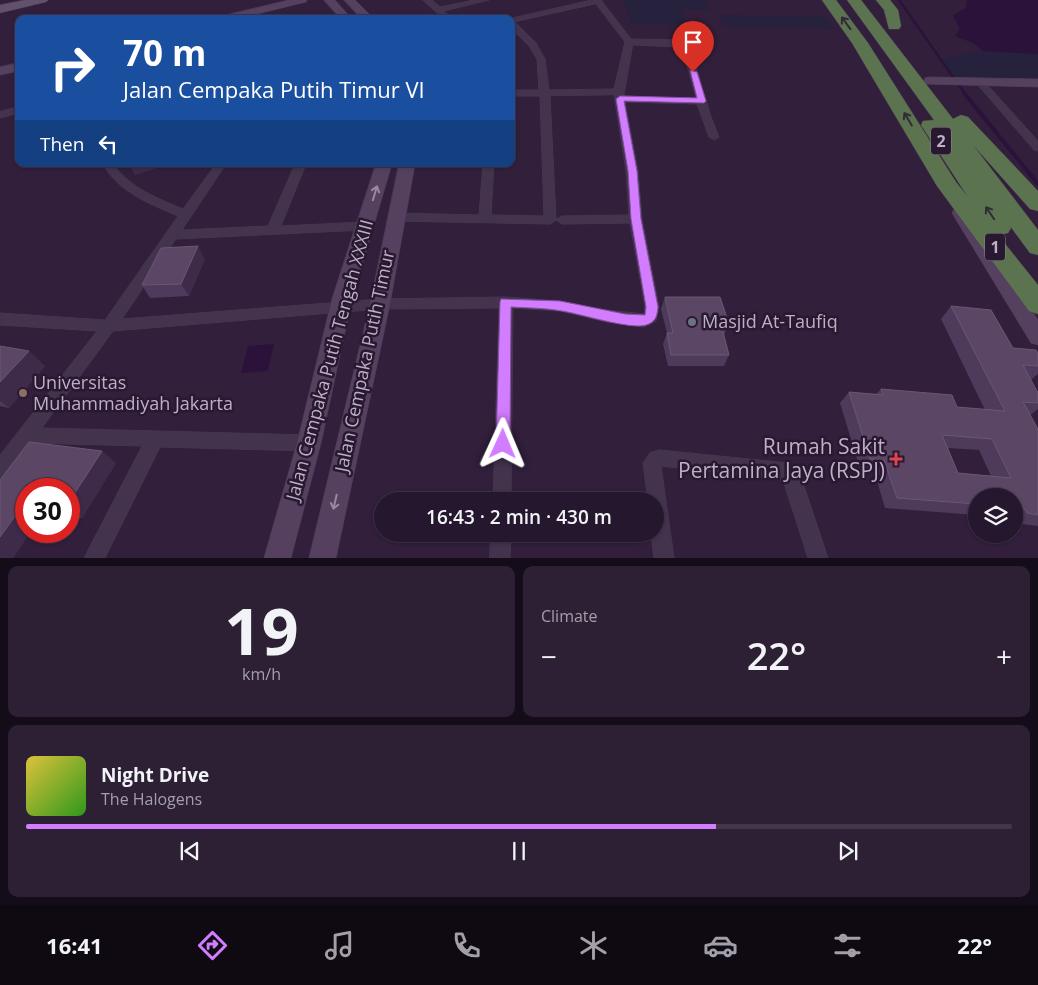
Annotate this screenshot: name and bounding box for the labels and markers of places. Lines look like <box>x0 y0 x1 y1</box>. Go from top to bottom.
pin <box>672 21 714 72</box>
place label: Masjid At-Taufiq <box>702 309 838 333</box>
marker: Masjid At-Taufiq <box>686 316 698 328</box>
place label: Universitas Muhammadiyah Jakarta <box>33 370 233 415</box>
marker: Universitas Muhammadiyah Jakarta <box>17 387 29 399</box>
place label: Rumah Sakit Pertamina Jaya (RSPJ) <box>678 432 885 484</box>
marker: Rumah Sakit Pertamina Jaya (RSPJ) <box>889 452 903 466</box>

